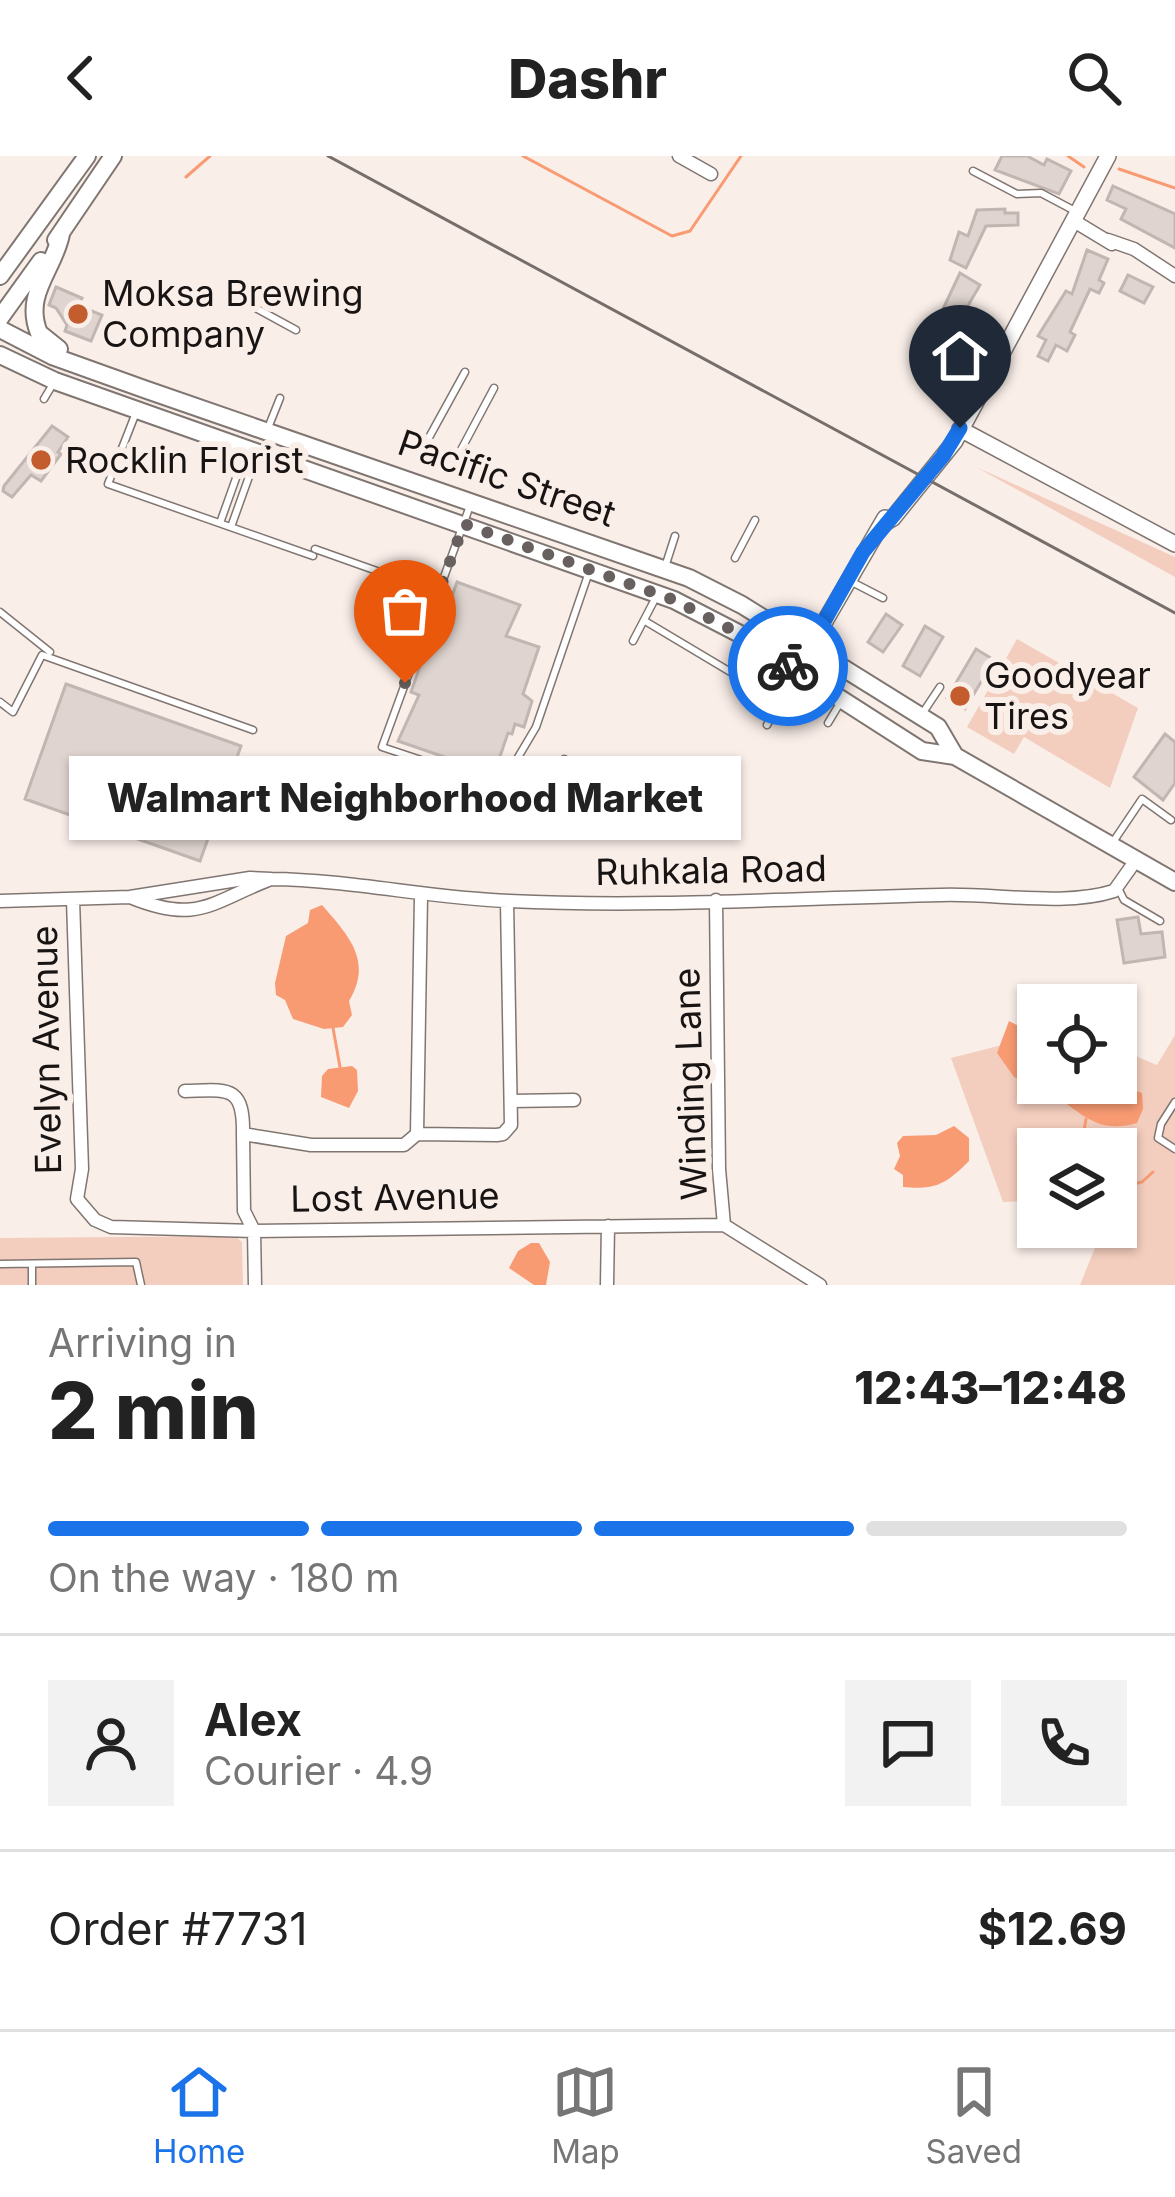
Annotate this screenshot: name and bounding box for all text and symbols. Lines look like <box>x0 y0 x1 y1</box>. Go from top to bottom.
icon: back <box>48 45 114 111</box>
icon: search <box>1061 45 1127 111</box>
text: Dashr <box>508 46 667 111</box>
place label: Moksa Brewing Company <box>102 271 364 356</box>
marker: Moksa Brewing Company <box>65 301 91 327</box>
pin <box>909 305 1011 428</box>
icon: home <box>927 323 993 389</box>
street label: Pacific Street <box>393 420 622 536</box>
place label: Rocklin Florist <box>65 438 304 482</box>
marker: Rocklin Florist <box>28 447 54 473</box>
pin <box>354 560 456 683</box>
icon: bag <box>372 578 438 644</box>
courier <box>728 606 848 726</box>
icon: bike <box>755 633 821 699</box>
place label: Goodyear Tires <box>984 653 1151 738</box>
marker: Goodyear Tires <box>947 683 973 709</box>
callout: Walmart Neighborhood Market <box>69 755 741 839</box>
text: Walmart Neighborhood Market <box>107 774 703 821</box>
street label: Ruhkala Road <box>595 846 827 894</box>
street label: Evelyn Avenue <box>22 925 70 1175</box>
street label: Winding Lane <box>664 967 716 1201</box>
map controls <box>1017 984 1137 1248</box>
button: locate <box>1017 984 1137 1104</box>
button: layers <box>1017 1128 1137 1248</box>
street label: Lost Avenue <box>290 1173 500 1221</box>
text: Arriving in <box>48 1319 237 1366</box>
text: 12:43–12:48 <box>854 1360 1127 1415</box>
text: 2 min <box>48 1363 259 1458</box>
text: On the way · 180 m <box>48 1554 399 1601</box>
button: person <box>48 1680 174 1806</box>
button: chat <box>845 1680 971 1806</box>
button: phone <box>1001 1680 1127 1806</box>
text: Alex <box>204 1692 302 1747</box>
text: Courier · 4.9 <box>204 1747 433 1794</box>
text: Order #7731 <box>48 1901 308 1956</box>
text: $12.69 <box>978 1901 1127 1956</box>
tab: Home <box>153 2059 245 2171</box>
tab: Map <box>551 2059 620 2171</box>
tab: Saved <box>926 2059 1022 2171</box>

